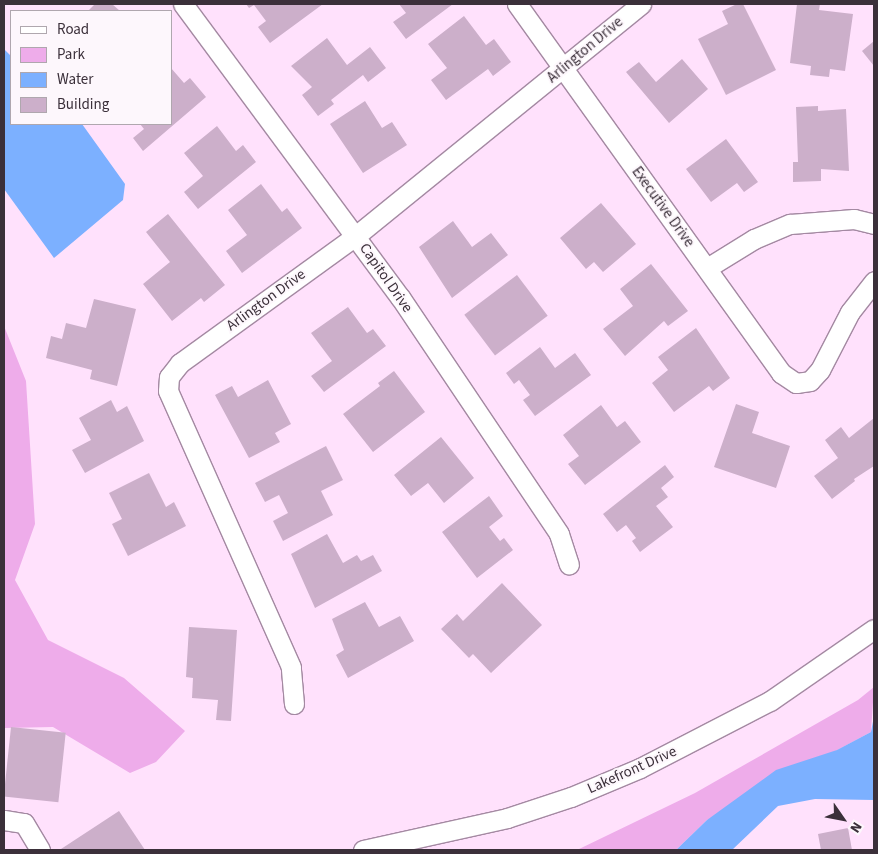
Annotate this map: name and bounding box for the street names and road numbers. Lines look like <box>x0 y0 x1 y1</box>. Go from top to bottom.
street label: Arlington Drive <box>543 13 627 87</box>
street label: Executive Drive <box>628 163 698 251</box>
street label: Capitol Drive <box>356 240 416 316</box>
street label: Arlington Drive <box>223 265 309 335</box>
street label: Lakefront Drive <box>585 742 679 798</box>

